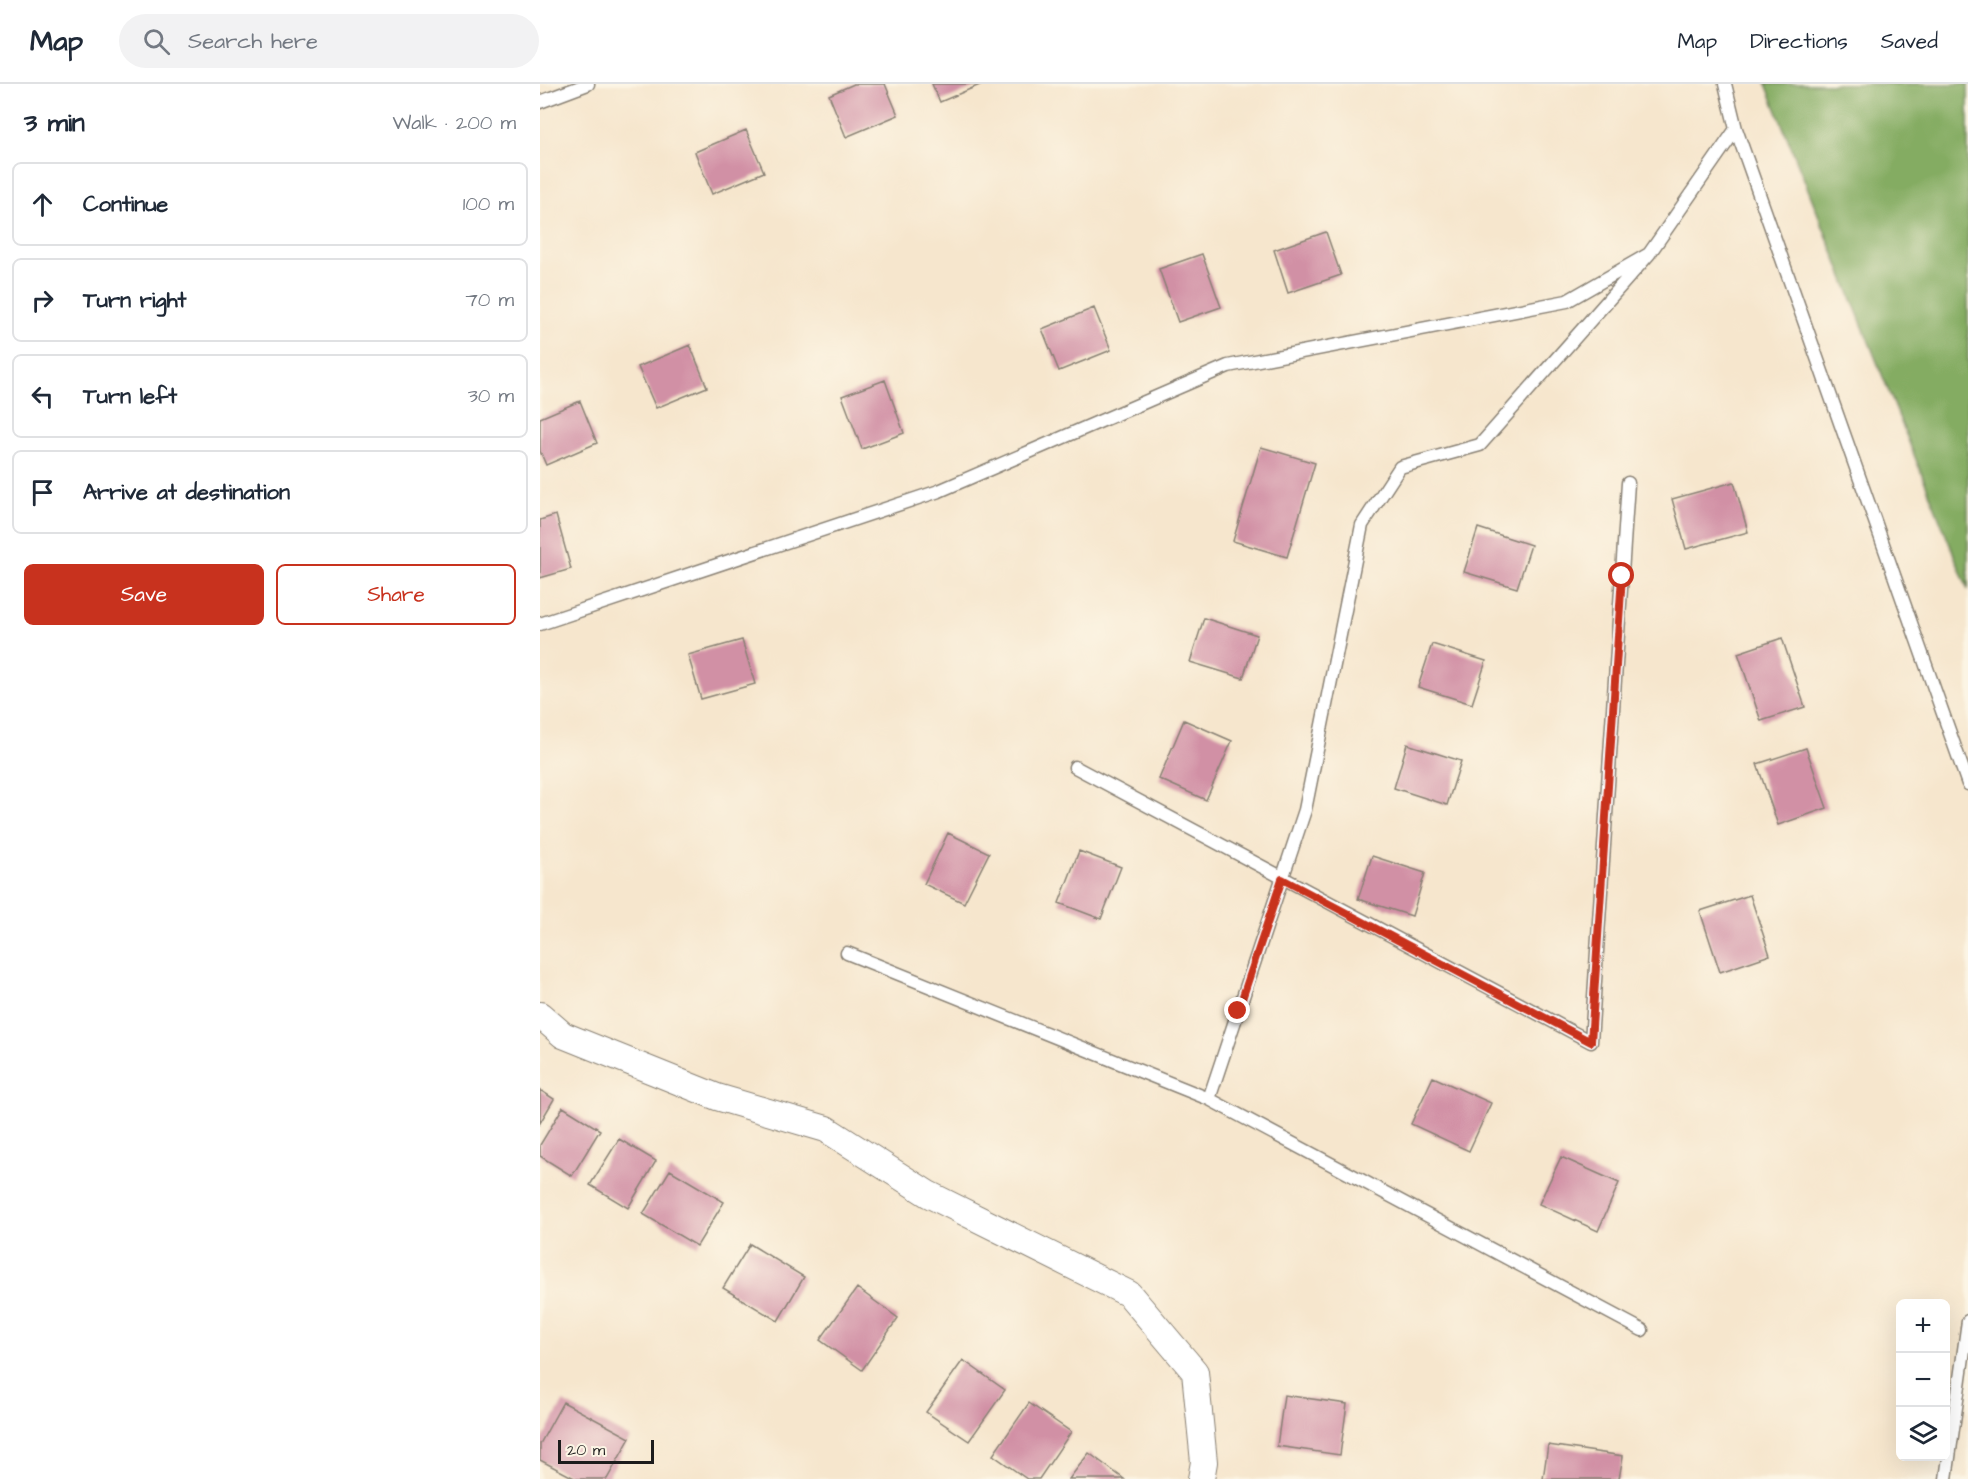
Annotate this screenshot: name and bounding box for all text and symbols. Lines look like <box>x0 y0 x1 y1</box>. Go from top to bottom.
search box <box>119 14 539 68</box>
text: Map <box>30 22 83 61</box>
icon: search <box>140 25 173 58</box>
text: Search here <box>188 26 318 57</box>
text: Map <box>1677 27 1717 56</box>
text: Directions <box>1750 27 1848 56</box>
text: Saved <box>1881 27 1938 56</box>
text: 3 min <box>24 105 85 141</box>
text: Walk · 200 m <box>393 109 516 137</box>
icon: ahead <box>26 188 59 221</box>
text: Continue <box>83 189 168 220</box>
text: 100 m <box>463 190 514 218</box>
icon: right <box>26 284 59 317</box>
text: Turn right <box>83 285 186 316</box>
text: 70 m <box>466 286 514 314</box>
icon: left <box>26 380 59 413</box>
text: Turn left <box>83 381 177 412</box>
text: 30 m <box>468 382 514 410</box>
icon: arrive <box>26 476 59 509</box>
text: Arrive at destination <box>83 477 290 508</box>
route start <box>1608 562 1634 588</box>
button: Save <box>24 564 264 625</box>
button: Share <box>276 564 516 625</box>
route end <box>1224 997 1250 1023</box>
map controls <box>1896 1299 1950 1461</box>
button: + <box>1896 1299 1950 1353</box>
button: − <box>1896 1353 1950 1407</box>
button: layers <box>1896 1407 1950 1461</box>
scale bar <box>558 1437 654 1464</box>
text: 20 m <box>567 1439 605 1461</box>

